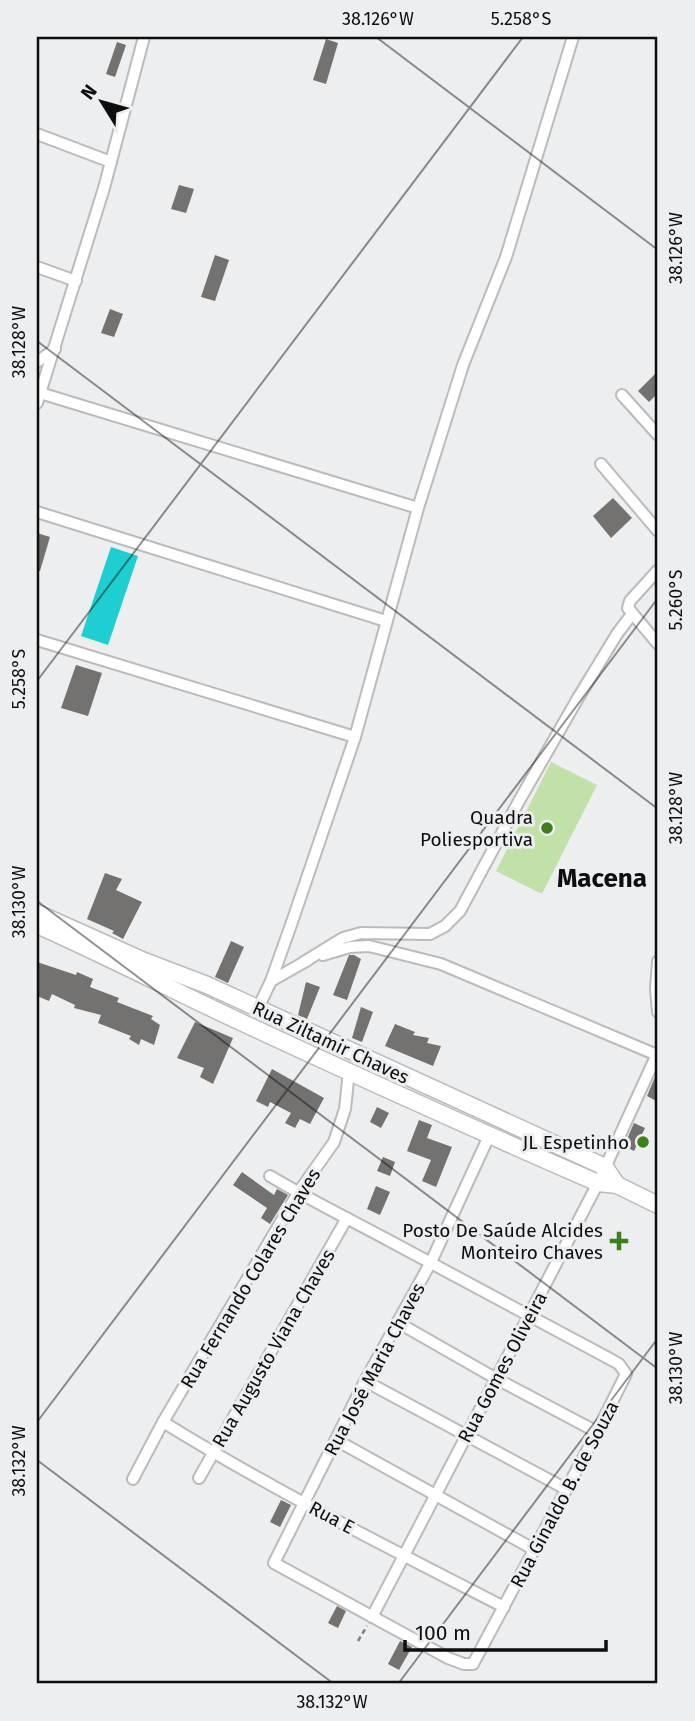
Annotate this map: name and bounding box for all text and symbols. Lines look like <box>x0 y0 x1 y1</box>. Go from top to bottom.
text: 38.126°W <box>342 8 414 30</box>
text: 5.258°S <box>491 8 551 30</box>
north arrow <box>66 66 136 136</box>
text: N <box>76 80 102 104</box>
text: 38.126°W <box>665 212 687 284</box>
text: 38.128°W <box>8 306 30 378</box>
text: 5.260°S <box>665 569 687 631</box>
text: 5.258°S <box>8 649 30 709</box>
text: 38.128°W <box>665 772 687 844</box>
place label: Quadra Poliesportiva <box>420 806 533 851</box>
marker: Quadra Poliesportiva <box>539 820 555 836</box>
district label: Macena <box>557 863 647 894</box>
text: 38.130°W <box>8 866 30 938</box>
street label: Rua Ziltamir Chaves <box>249 996 413 1089</box>
place label: JL Espetinho <box>523 1131 629 1154</box>
marker: JL Espetinho <box>635 1134 651 1150</box>
street label: Rua Fernando Colares Chaves <box>175 1164 325 1392</box>
place label: Posto De Saúde Alcides Monteiro Chaves <box>402 1219 603 1264</box>
marker: Posto De Saúde Alcides Monteiro Chaves <box>609 1231 629 1251</box>
street label: Rua Augusto Viana Chaves <box>207 1245 340 1451</box>
street label: Rua José Maria Chaves <box>319 1279 430 1460</box>
street label: Rua Gomes Oliveira <box>453 1288 552 1447</box>
text: 38.130°W <box>665 1332 687 1404</box>
street label: Rua Ginaldo B. de Souza <box>505 1397 623 1592</box>
text: 38.132°W <box>8 1425 30 1497</box>
street label: Rua E <box>305 1496 358 1539</box>
scale bar <box>405 1609 606 1653</box>
text: 100 m <box>415 1620 471 1646</box>
text: 38.132°W <box>296 1691 368 1713</box>

